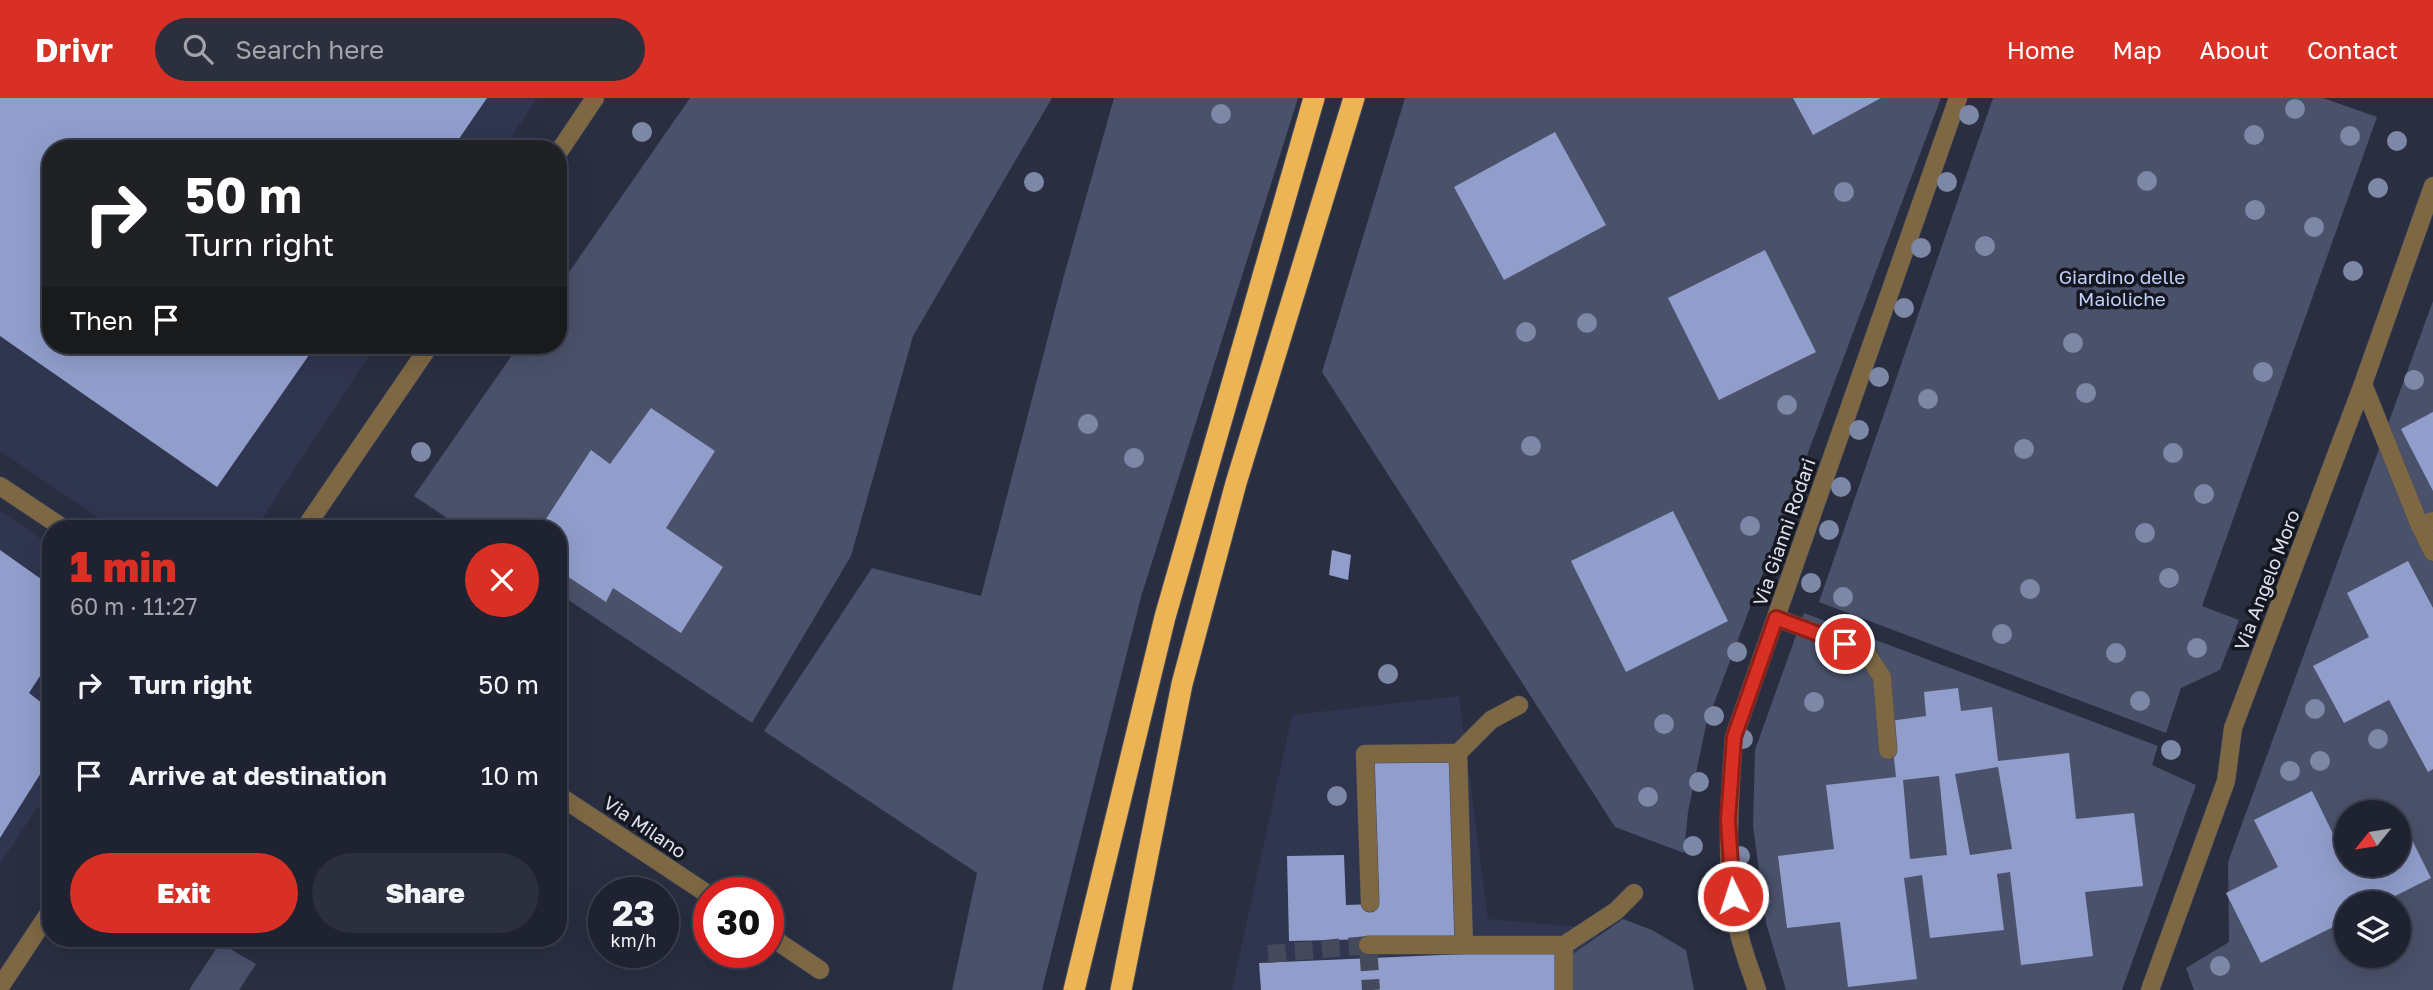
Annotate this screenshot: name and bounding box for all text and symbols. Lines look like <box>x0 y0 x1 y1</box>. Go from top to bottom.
search box <box>155 18 645 81</box>
text: Drivr <box>35 30 113 69</box>
icon: search <box>179 30 217 68</box>
text: Search here <box>235 34 384 65</box>
text: Home <box>2007 35 2075 64</box>
text: Map <box>2113 35 2162 64</box>
text: About <box>2200 35 2269 64</box>
text: Contact <box>2307 35 2398 64</box>
text: 50 m <box>185 165 302 224</box>
icon: right <box>70 168 161 259</box>
text: Turn right <box>185 225 334 263</box>
park label: Giardino delle Maioliche <box>2059 265 2185 310</box>
icon: arrive <box>147 301 185 339</box>
text: Then <box>70 305 133 336</box>
street label: Via Gianni Rodari <box>1747 455 1820 609</box>
street label: Via Angelo Moro <box>2229 506 2304 653</box>
text: 1 min <box>70 541 177 591</box>
button: close <box>465 543 539 617</box>
text: 60 m · 11:27 <box>70 592 197 620</box>
pin <box>1815 614 1875 674</box>
icon: arrive <box>1826 625 1864 663</box>
icon: right <box>70 666 108 704</box>
text: Turn right <box>129 669 252 700</box>
text: 50 m <box>478 669 539 700</box>
icon: arrive <box>70 757 108 795</box>
text: Arrive at destination <box>129 760 387 791</box>
text: 10 m <box>481 760 539 791</box>
street label: Via Milano <box>600 791 691 863</box>
north arrow <box>2334 800 2412 877</box>
map controls <box>2334 800 2411 968</box>
button: Exit <box>70 853 298 933</box>
button: Share <box>312 853 539 933</box>
position arrow <box>1696 859 1770 933</box>
speed limit sign: 30 <box>693 877 784 968</box>
button: layers <box>2334 891 2411 968</box>
text: 23 <box>612 892 655 934</box>
text: km/h <box>611 929 656 951</box>

